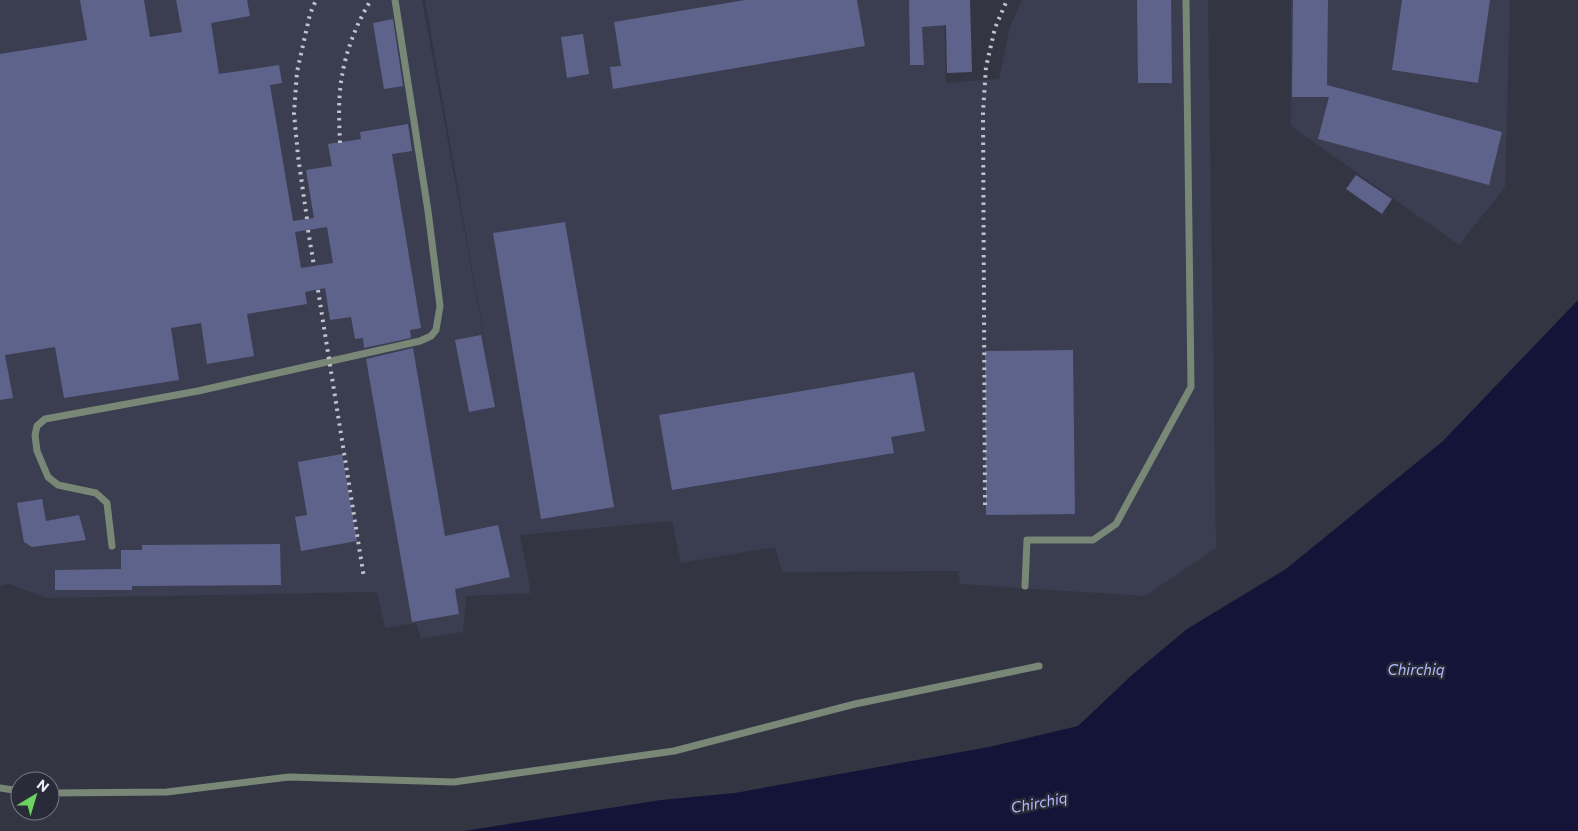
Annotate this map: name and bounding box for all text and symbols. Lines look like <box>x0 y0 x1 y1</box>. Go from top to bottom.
water label: Chirchiq <box>1387 660 1445 678</box>
north arrow <box>10 771 60 821</box>
text: N <box>34 775 53 795</box>
water label: Chirchiq <box>1009 788 1069 816</box>

